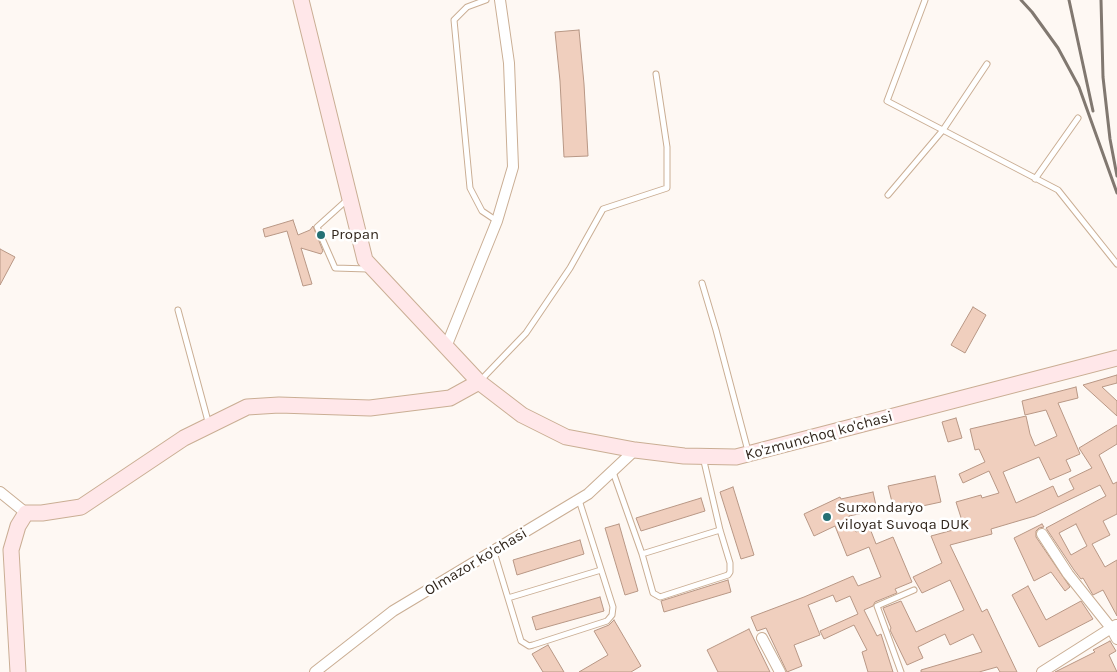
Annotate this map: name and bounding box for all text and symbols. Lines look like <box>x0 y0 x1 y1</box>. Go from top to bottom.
place label: Propan <box>331 226 379 244</box>
marker: Propan <box>315 229 327 241</box>
street label: Ko'zmunchoq ko'chasi <box>743 408 895 464</box>
place label: Surxondaryo viloyat Suvoqa DUK <box>837 499 969 534</box>
marker: Surxondaryo viloyat Suvoqa DUK <box>821 511 833 523</box>
street label: Olmazor ko'chasi <box>421 524 531 600</box>

